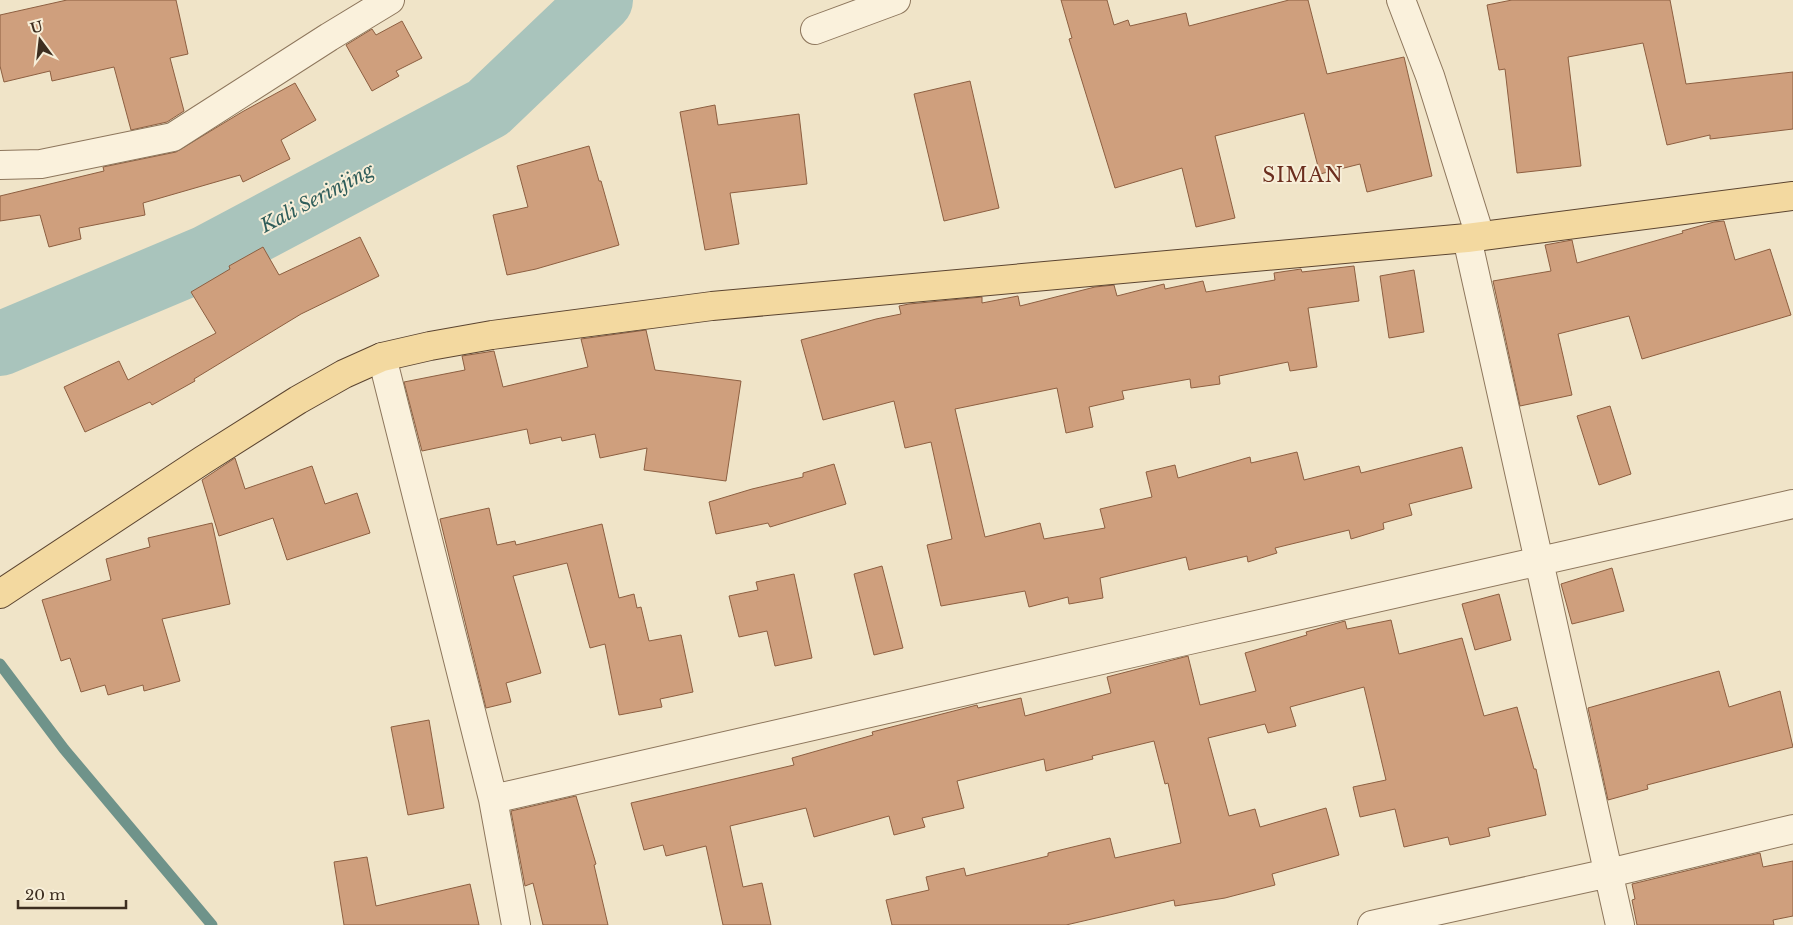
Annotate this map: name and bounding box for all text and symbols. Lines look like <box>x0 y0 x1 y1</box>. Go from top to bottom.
north arrow <box>15 15 65 65</box>
text: U <box>28 17 46 38</box>
water label: Kali Serinjing <box>256 158 379 238</box>
district label: SIMAN <box>1262 163 1344 187</box>
scale bar <box>18 878 125 910</box>
text: 20 m <box>25 885 65 904</box>

